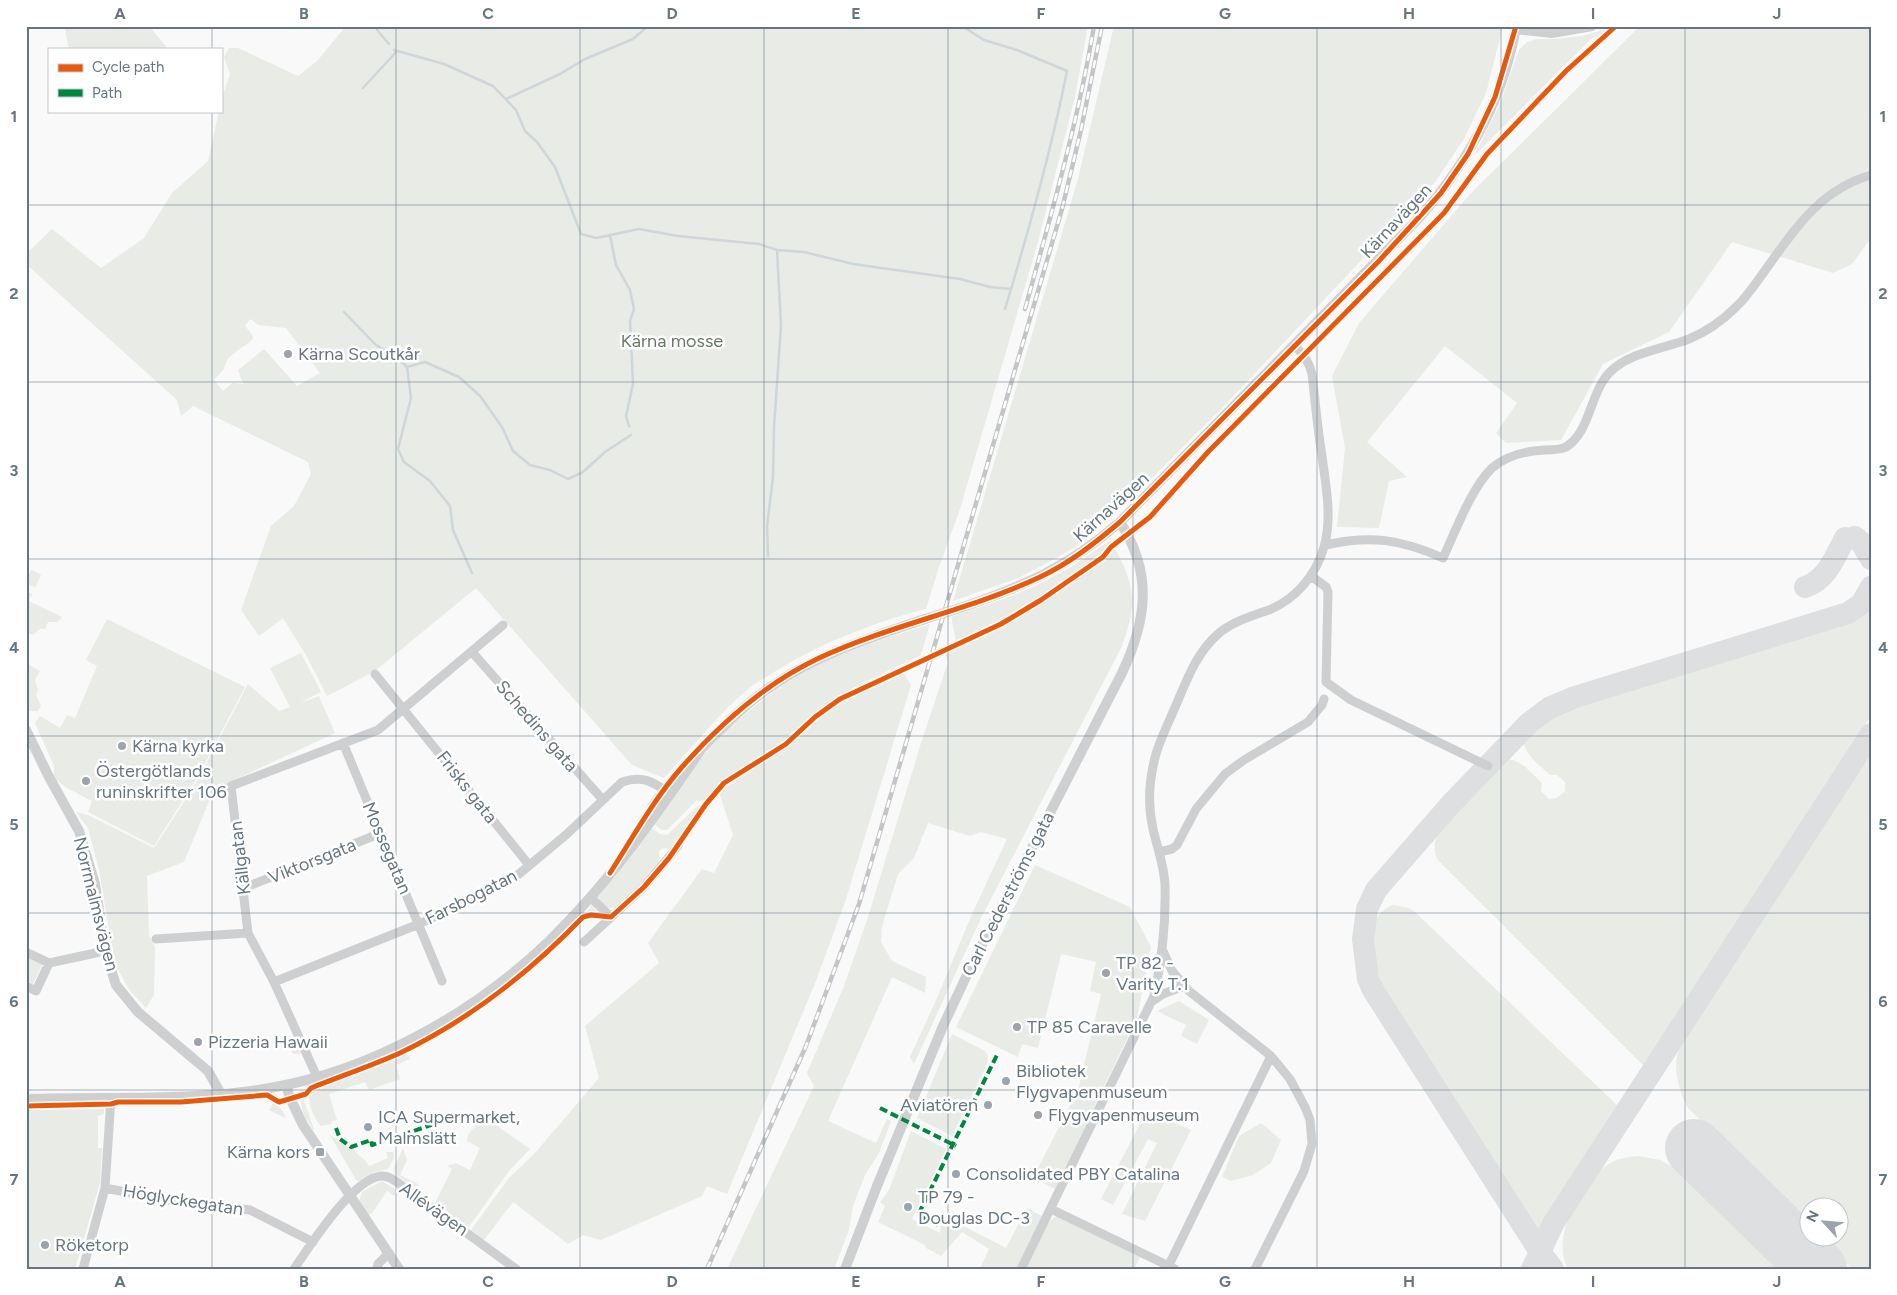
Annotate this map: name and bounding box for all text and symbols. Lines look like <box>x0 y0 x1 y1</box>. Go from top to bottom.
text: A <box>114 4 126 23</box>
text: B <box>299 4 309 23</box>
text: C <box>482 4 494 23</box>
text: D <box>666 4 678 23</box>
text: E <box>851 4 861 23</box>
text: F <box>1037 4 1046 23</box>
text: G <box>1219 4 1231 23</box>
text: H <box>1403 4 1415 23</box>
text: I <box>1591 4 1595 23</box>
text: J <box>1773 4 1781 23</box>
legend <box>48 48 222 112</box>
text: Cycle path <box>92 58 164 76</box>
text: Path <box>92 84 122 102</box>
text: 1 <box>11 107 17 126</box>
text: 1 <box>1880 107 1886 126</box>
street label: Kärnavägen <box>1356 179 1436 263</box>
text: 2 <box>9 284 19 303</box>
text: 2 <box>1878 284 1888 303</box>
park label: Kärna mosse <box>621 330 723 352</box>
place label: Kärna Scoutkår <box>298 343 420 365</box>
marker: Kärna Scoutkår <box>282 348 294 360</box>
text: 3 <box>10 461 19 480</box>
text: 3 <box>1879 461 1888 480</box>
street label: Kärnavägen <box>1069 467 1153 547</box>
text: 4 <box>9 638 19 657</box>
text: 4 <box>1878 638 1888 657</box>
street label: Schedins gata <box>491 676 583 776</box>
place label: Kärna kyrka <box>132 735 224 757</box>
marker: Kärna kyrka <box>116 740 128 752</box>
street label: Frisks gata <box>432 747 502 827</box>
place label: Östergötlands runinskrifter 106 <box>96 760 227 803</box>
marker: Östergötlands runinskrifter 106 <box>80 775 92 787</box>
street label: Mossegatan <box>358 799 416 897</box>
street label: Carl Cederströms gata <box>957 808 1059 980</box>
text: 5 <box>9 815 19 834</box>
text: 5 <box>1878 815 1888 834</box>
street label: Källgatan <box>225 820 255 896</box>
street label: Viktorsgata <box>265 833 359 889</box>
street label: Norrmalmsvägen <box>69 835 123 973</box>
street label: Farsbogatan <box>421 864 521 930</box>
place label: TP 82 - Varity T.1 <box>1116 952 1189 995</box>
marker: TP 82 - Varity T.1 <box>1100 967 1112 979</box>
text: 6 <box>9 992 19 1011</box>
text: 6 <box>1878 992 1888 1011</box>
place label: TP 85 Caravelle <box>1027 1016 1152 1038</box>
marker: TP 85 Caravelle <box>1011 1021 1023 1033</box>
place label: Pizzeria Hawaii <box>208 1031 328 1053</box>
marker: Pizzeria Hawaii <box>192 1036 204 1048</box>
place label: Bibliotek Flygvapenmuseum <box>1016 1060 1167 1103</box>
marker: Bibliotek Flygvapenmuseum <box>1000 1075 1012 1087</box>
place label: Aviatören <box>900 1094 978 1116</box>
marker: Aviatören <box>982 1099 994 1111</box>
place label: Flygvapenmuseum <box>1048 1104 1199 1126</box>
place label: ICA Supermarket, Malmslätt <box>378 1106 520 1149</box>
marker: Flygvapenmuseum <box>1032 1109 1044 1121</box>
marker: ICA Supermarket, Malmslätt <box>362 1121 374 1133</box>
place label: Kärna kors <box>227 1141 310 1163</box>
marker: Kärna kors <box>314 1146 326 1158</box>
place label: Consolidated PBY Catalina <box>966 1163 1180 1185</box>
marker: Consolidated PBY Catalina <box>950 1168 962 1180</box>
text: 7 <box>10 1170 19 1189</box>
text: 7 <box>1879 1170 1888 1189</box>
street label: Allévägen <box>395 1177 473 1241</box>
street label: Höglyckegatan <box>121 1180 245 1220</box>
place label: TP 79 - Douglas DC-3 <box>918 1186 1030 1229</box>
north arrow <box>1800 1198 1850 1248</box>
marker: TP 79 - Douglas DC-3 <box>902 1201 914 1213</box>
text: N <box>1803 1208 1823 1225</box>
place label: Röketorp <box>55 1234 129 1256</box>
marker: Röketorp <box>39 1239 51 1251</box>
text: A <box>114 1272 126 1291</box>
text: B <box>299 1272 309 1291</box>
text: C <box>482 1272 494 1291</box>
text: D <box>666 1272 678 1291</box>
text: E <box>851 1272 861 1291</box>
text: F <box>1037 1272 1046 1291</box>
text: G <box>1219 1272 1231 1291</box>
text: H <box>1403 1272 1415 1291</box>
text: I <box>1591 1272 1595 1291</box>
text: J <box>1773 1272 1781 1291</box>

